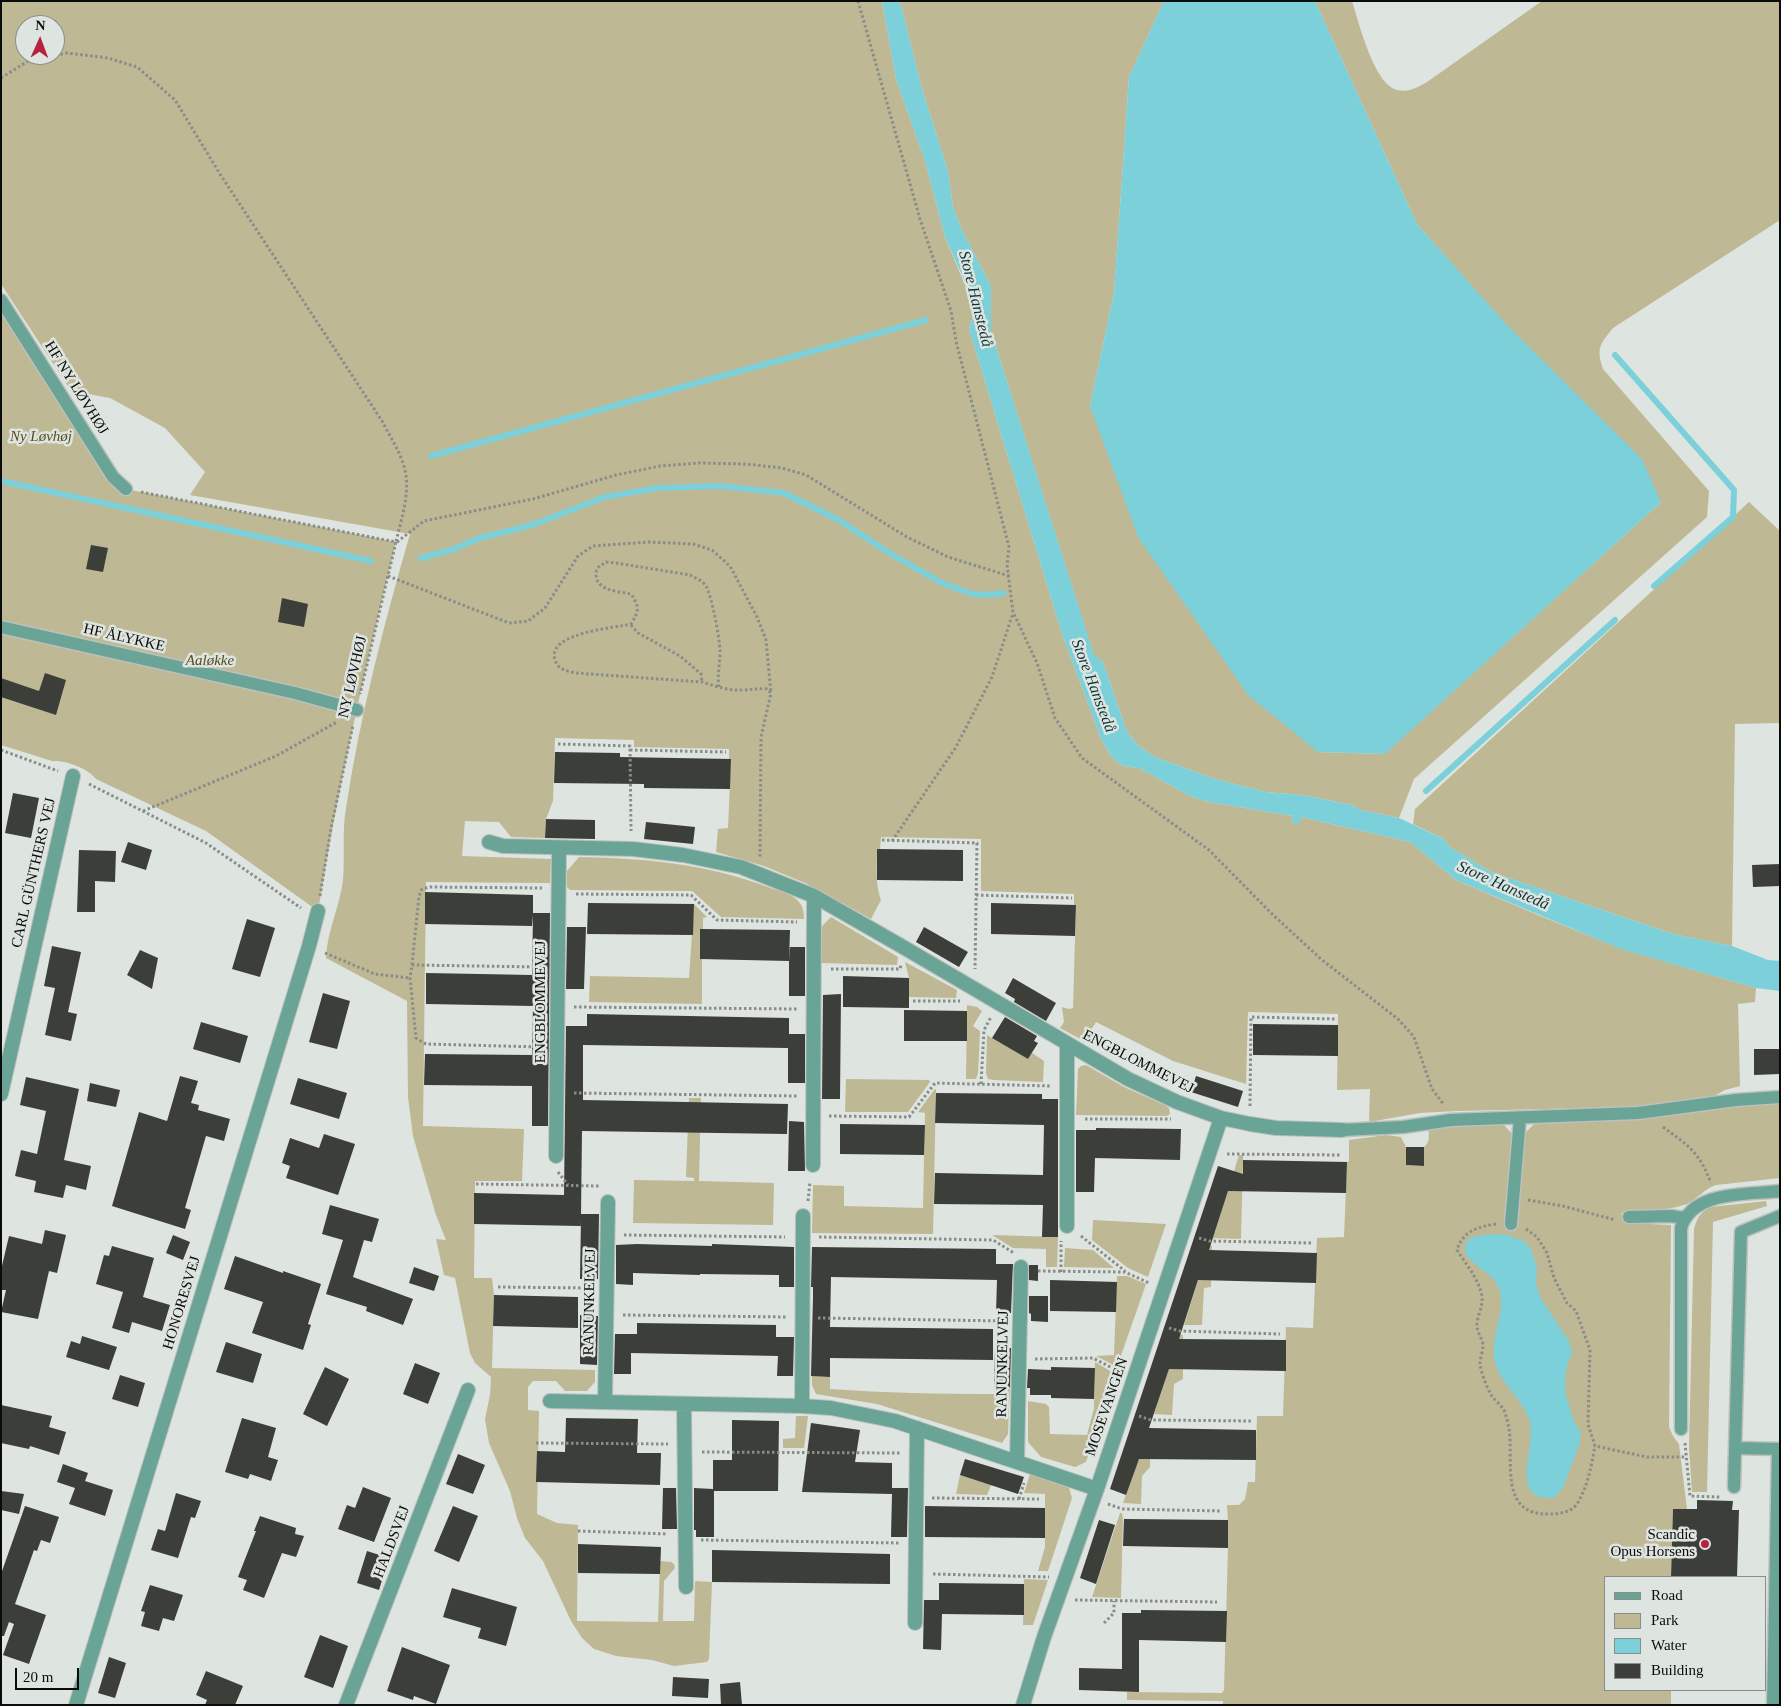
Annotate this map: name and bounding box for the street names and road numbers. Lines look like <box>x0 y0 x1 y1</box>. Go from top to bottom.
street label: HF NY LØVHØJ <box>40 338 112 438</box>
street label: HF ÅLYKKE <box>82 620 166 656</box>
street label: NY LØVHØJ <box>335 634 371 720</box>
street label: CARL GÜNTHERS VEJ <box>8 796 60 950</box>
street label: ENGBLOMMEVEJ <box>532 941 550 1063</box>
street label: ENGBLOMMEVEJ <box>1079 1026 1197 1098</box>
street label: RANUNKELVEJ <box>580 1248 600 1356</box>
street label: HONORESVEJ <box>159 1254 205 1352</box>
street label: RANUNKELVEJ <box>993 1310 1013 1418</box>
street label: MOSEVANGEN <box>1082 1355 1132 1459</box>
street label: HALDSVEJ <box>370 1503 414 1581</box>

